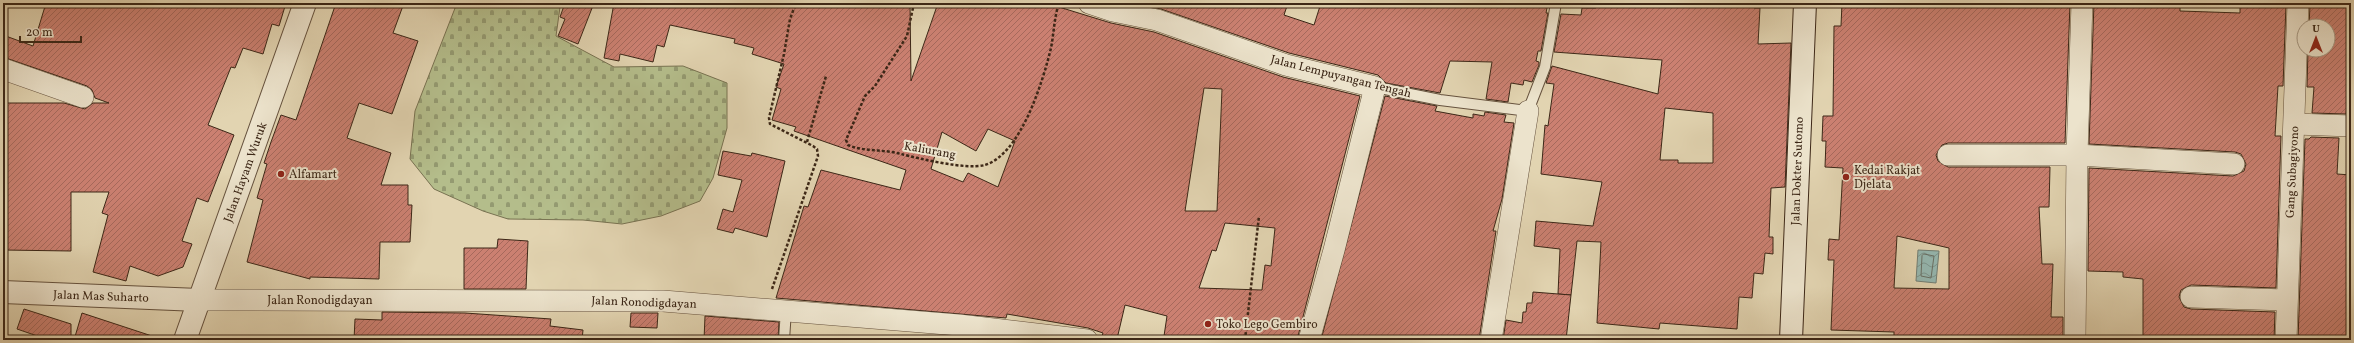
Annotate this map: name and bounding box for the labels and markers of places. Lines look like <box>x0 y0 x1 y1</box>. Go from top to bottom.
place label: Kedai Rakjat Djelata <box>1854 163 1920 193</box>
place label: Alfamart <box>289 167 337 183</box>
marker: Alfamart <box>276 169 286 179</box>
marker: Kedai Rakjat Djelata <box>1841 172 1851 182</box>
place label: Toko Lego Gembiro <box>1216 317 1318 333</box>
marker: Toko Lego Gembiro <box>1203 319 1213 329</box>

